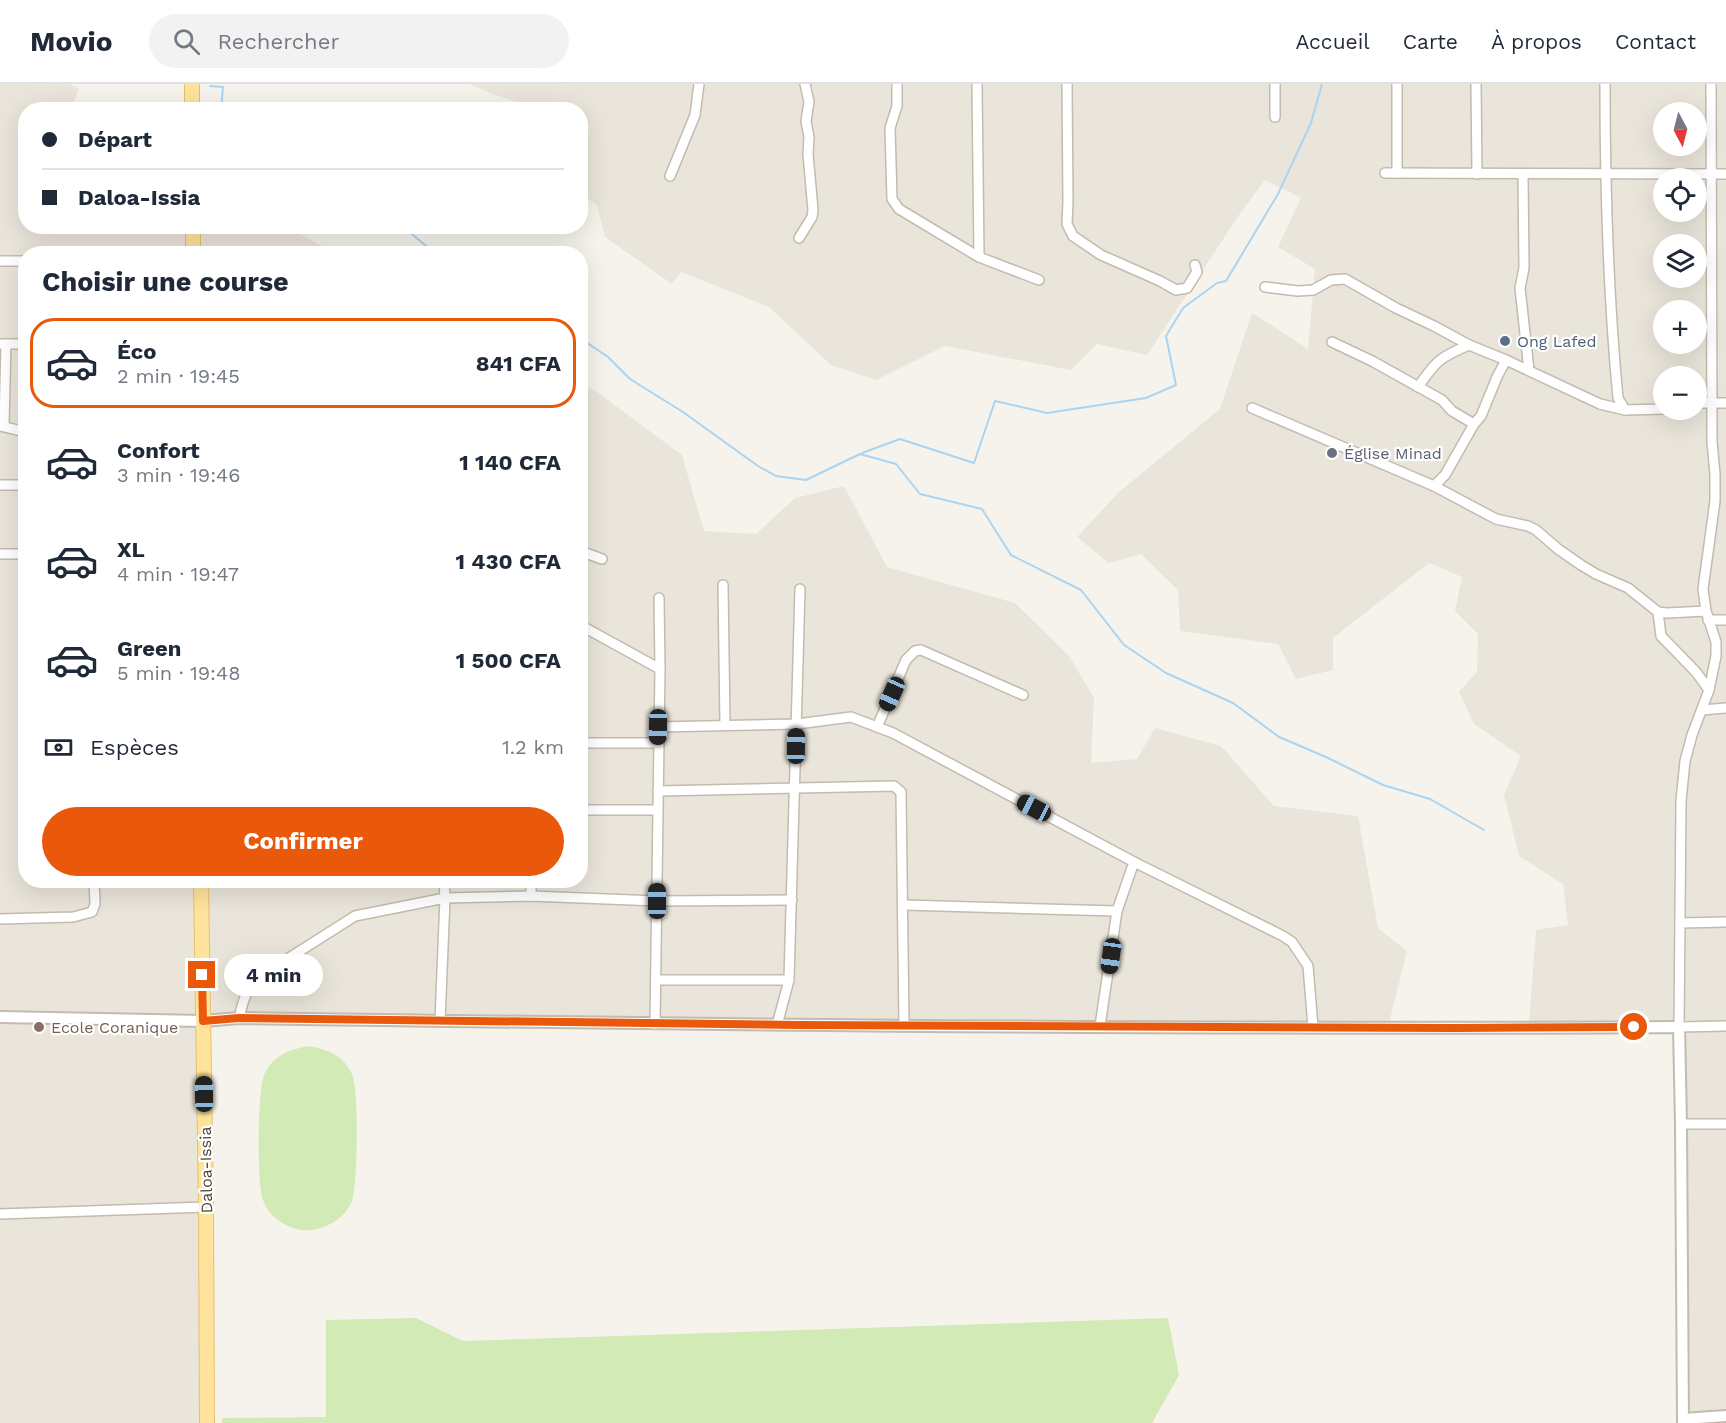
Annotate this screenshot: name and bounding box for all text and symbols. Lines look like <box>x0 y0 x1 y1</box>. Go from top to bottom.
search box <box>149 14 569 68</box>
text: Movio <box>30 25 113 58</box>
icon: search <box>170 25 203 58</box>
text: Rechercher <box>218 29 339 54</box>
text: Accueil <box>1295 29 1370 54</box>
text: Carte <box>1403 29 1458 54</box>
text: À propos <box>1491 29 1582 54</box>
text: Contact <box>1615 29 1696 54</box>
north arrow <box>1653 102 1707 156</box>
map controls <box>1653 102 1707 420</box>
text: Départ <box>78 127 152 152</box>
button: locate <box>1653 168 1707 222</box>
text: Daloa-Issia <box>78 185 200 210</box>
button: layers <box>1653 234 1707 288</box>
text: Choisir une course <box>42 266 289 298</box>
button: + <box>1653 300 1707 354</box>
place label: Ong Lafed <box>1517 332 1597 351</box>
marker: Ong Lafed <box>1498 334 1512 348</box>
icon: car <box>45 336 99 390</box>
text: Éco <box>117 339 156 364</box>
text: 841 CFA <box>476 351 561 376</box>
text: 2 min · 19:45 <box>117 364 240 388</box>
button: − <box>1653 366 1707 420</box>
icon: car <box>45 435 99 489</box>
text: Confort <box>117 438 200 463</box>
place label: Église Minad <box>1344 444 1442 463</box>
marker: Église Minad <box>1325 446 1339 460</box>
text: 1 140 CFA <box>459 450 561 475</box>
text: 3 min · 19:46 <box>117 463 240 487</box>
icon: car <box>45 534 99 588</box>
text: XL <box>117 537 145 562</box>
text: 1 430 CFA <box>456 549 561 574</box>
text: 4 min · 19:47 <box>117 562 239 586</box>
icon: car <box>45 633 99 687</box>
text: Green <box>117 636 181 661</box>
text: 1 500 CFA <box>456 648 561 673</box>
text: 5 min · 19:48 <box>117 661 241 685</box>
car <box>876 674 908 714</box>
car <box>649 709 667 745</box>
car <box>787 728 805 764</box>
icon: cash <box>42 731 75 764</box>
text: Espèces <box>90 735 179 760</box>
text: 1.2 km <box>502 735 564 759</box>
car <box>1014 792 1054 824</box>
button: Confirmer <box>42 807 564 876</box>
car <box>648 883 666 919</box>
car <box>1100 937 1122 975</box>
callout: 4 min <box>223 954 322 996</box>
route end <box>188 961 215 988</box>
text: 4 min <box>246 963 301 987</box>
route start <box>1620 1013 1647 1040</box>
place label: Ecole Coranique <box>51 1018 178 1037</box>
marker: Ecole Coranique <box>32 1020 46 1034</box>
car <box>195 1076 213 1112</box>
street label: Daloa-Issia <box>196 1126 216 1214</box>

